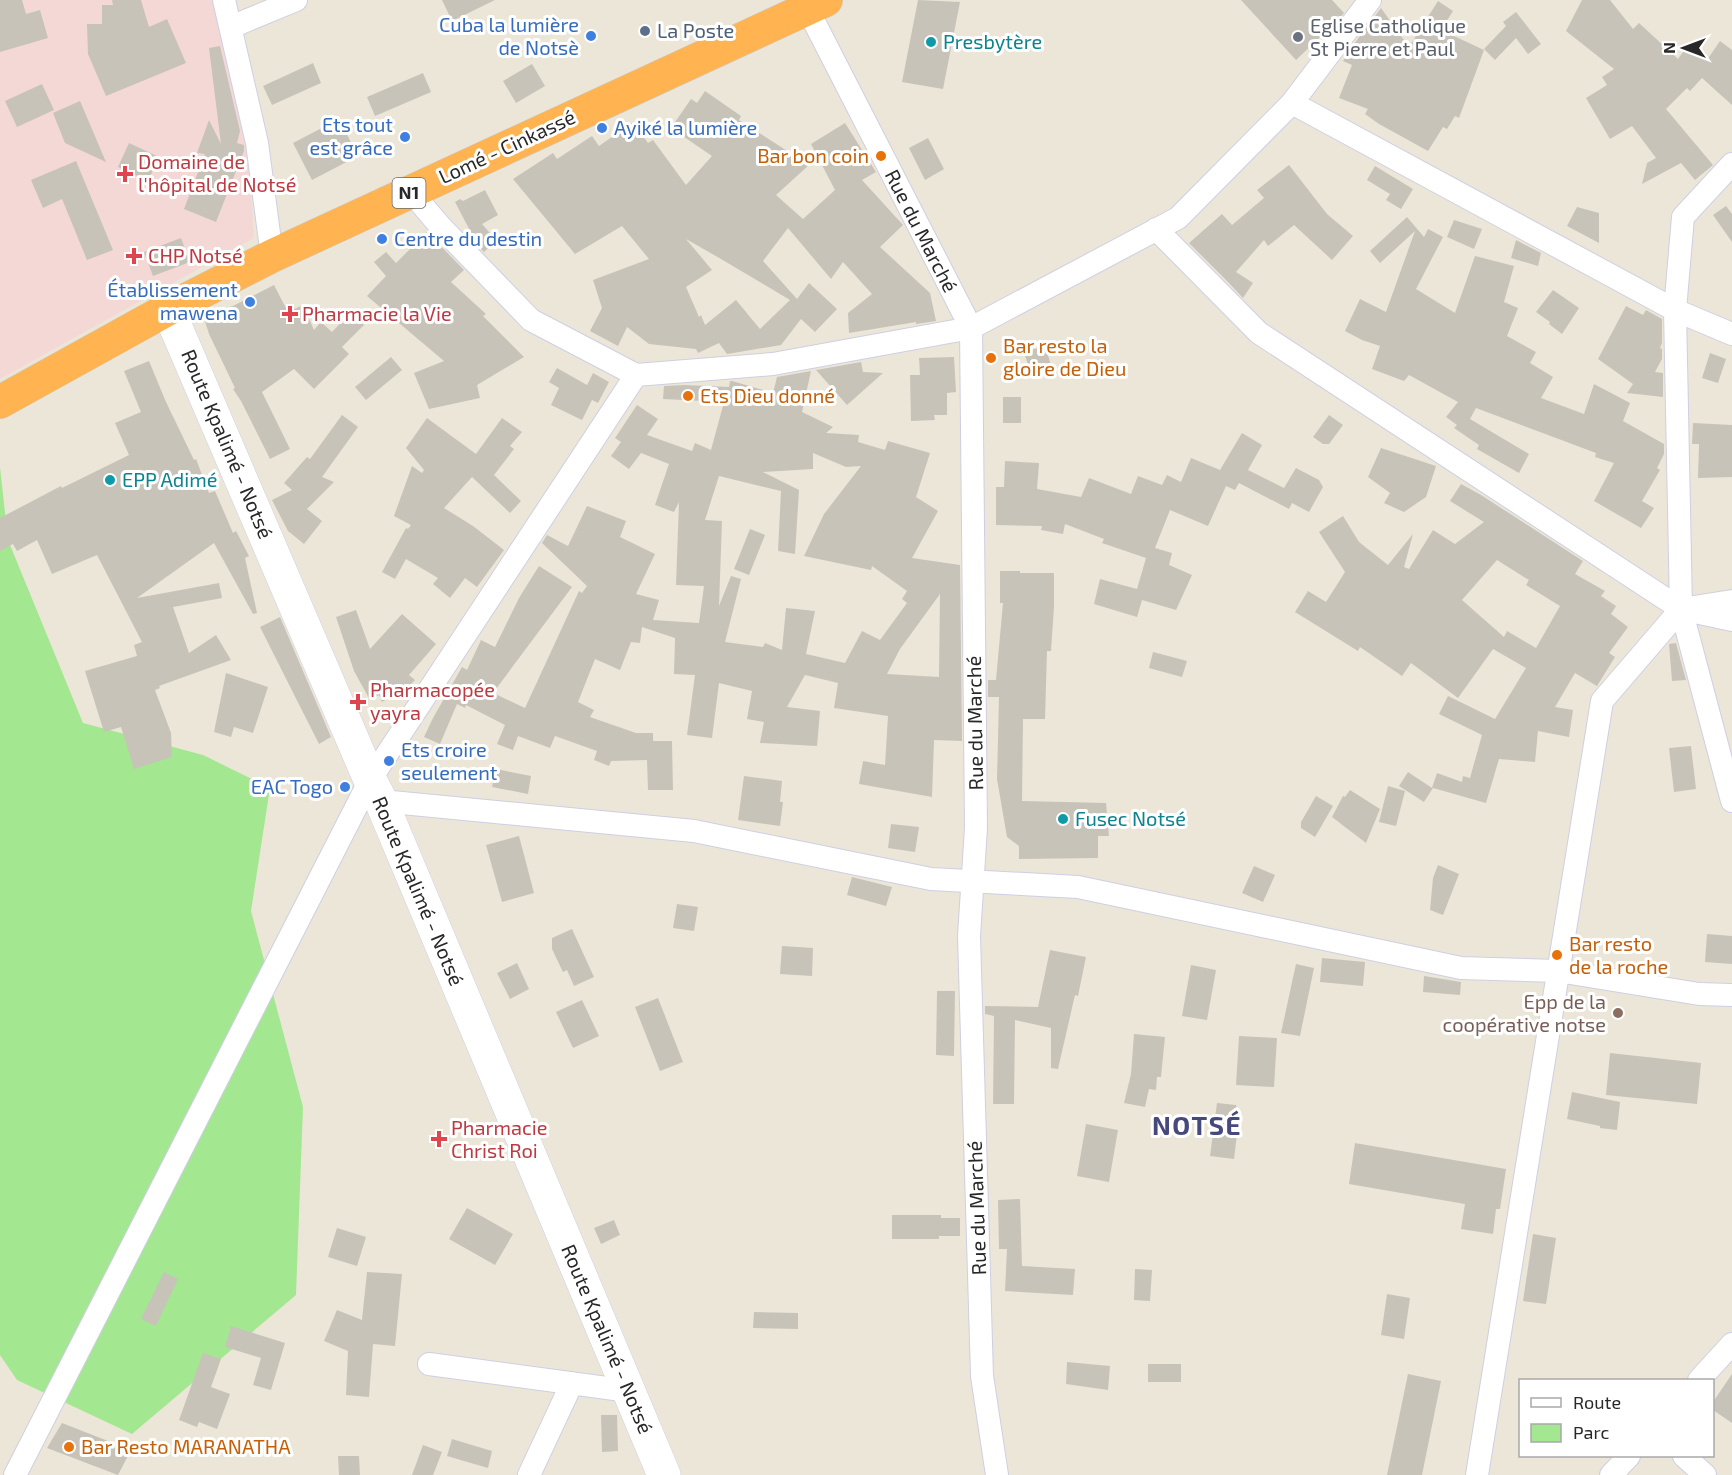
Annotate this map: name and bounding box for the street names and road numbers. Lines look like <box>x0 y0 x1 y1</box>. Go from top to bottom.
street label: Lomé - Cinkassé <box>434 104 579 188</box>
street label: Rue du Marché <box>881 165 963 296</box>
road number: N1 <box>392 178 426 208</box>
street label: Route Kpalimé - Notsé <box>177 345 279 542</box>
street label: Rue du Marché <box>961 655 987 791</box>
street label: Route Kpalimé - Notsé <box>368 792 470 989</box>
street label: Rue du Marché <box>962 1140 990 1276</box>
street label: Route Kpalimé - Notsé <box>557 1240 659 1437</box>

